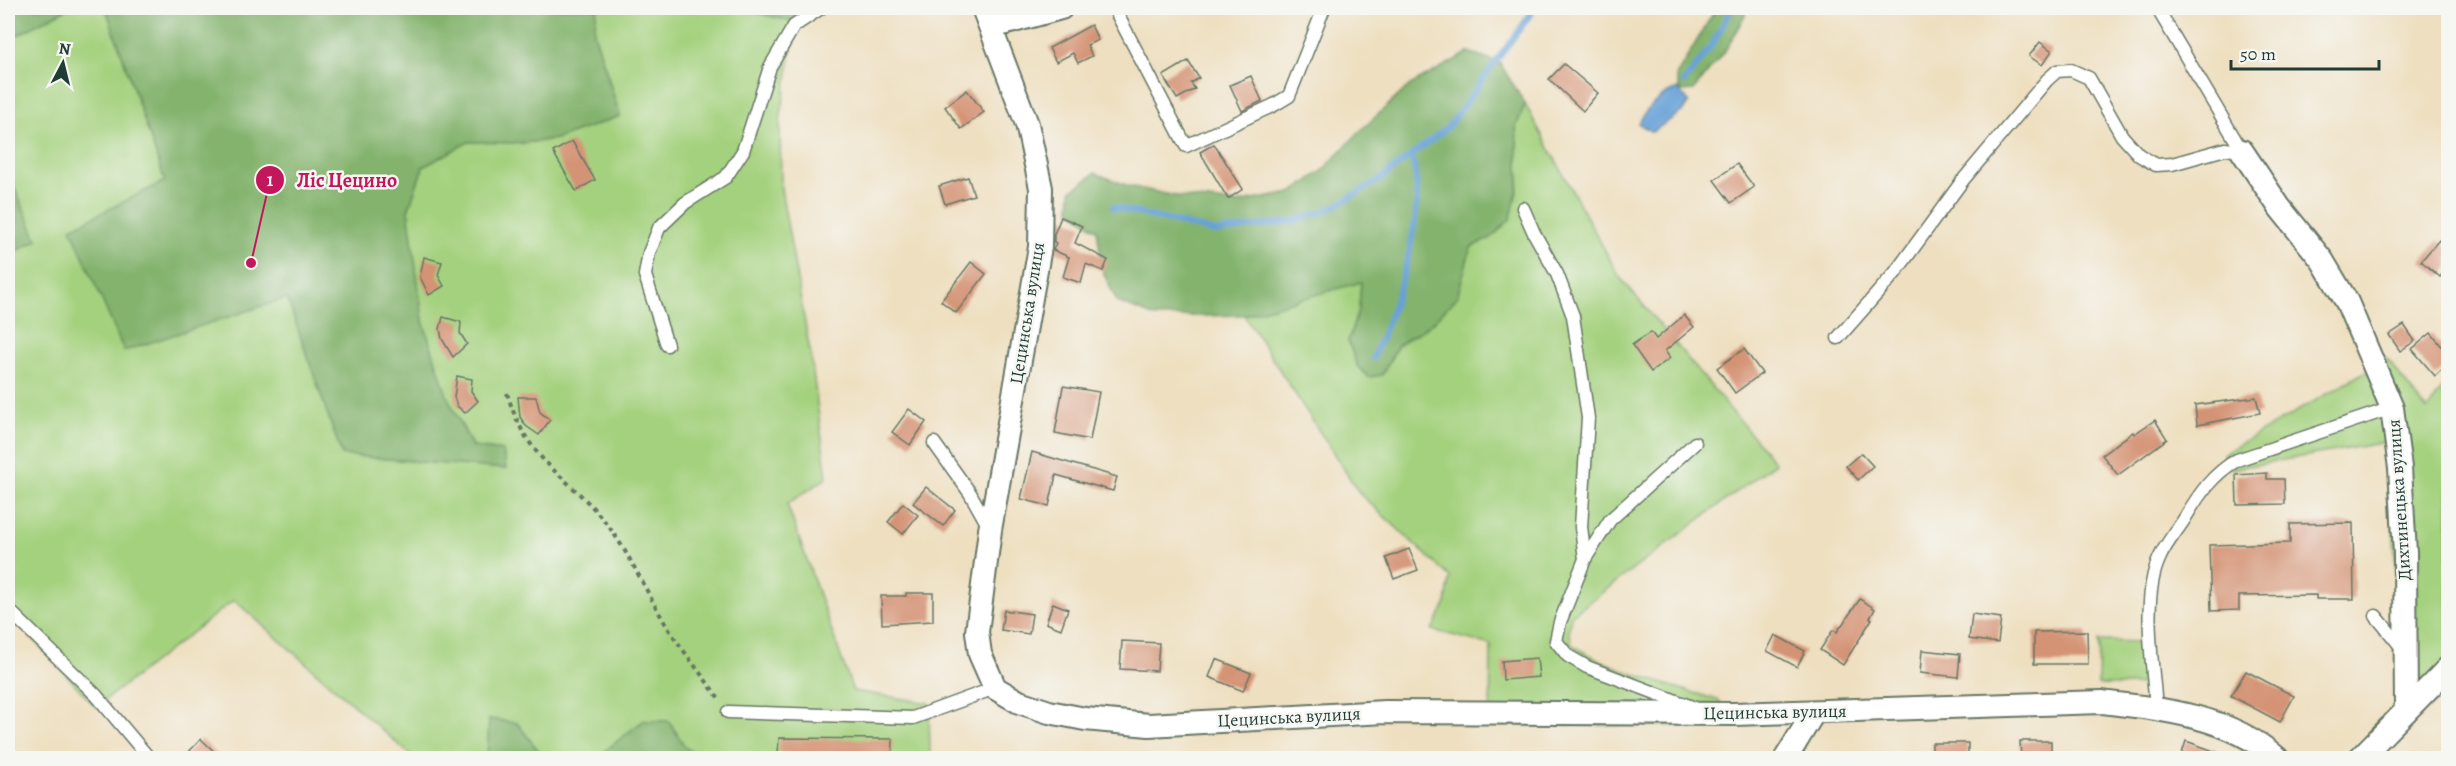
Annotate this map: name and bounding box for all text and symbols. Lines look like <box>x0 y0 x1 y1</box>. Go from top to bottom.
north arrow <box>33 33 93 93</box>
scale bar <box>2231 33 2380 71</box>
text: N <box>58 37 72 61</box>
text: 50 m <box>2240 42 2276 66</box>
callout: Ліс Цецино <box>255 161 410 199</box>
text: Ліс Цецино <box>297 167 397 194</box>
text: 1 <box>267 168 274 192</box>
street label: Цецинська вулиця <box>1004 240 1050 386</box>
street label: Дихтинецька вулиця <box>2381 418 2417 582</box>
street label: Цецинська вулиця <box>1703 699 1847 725</box>
street label: Цецинська вулиця <box>1217 701 1361 733</box>

